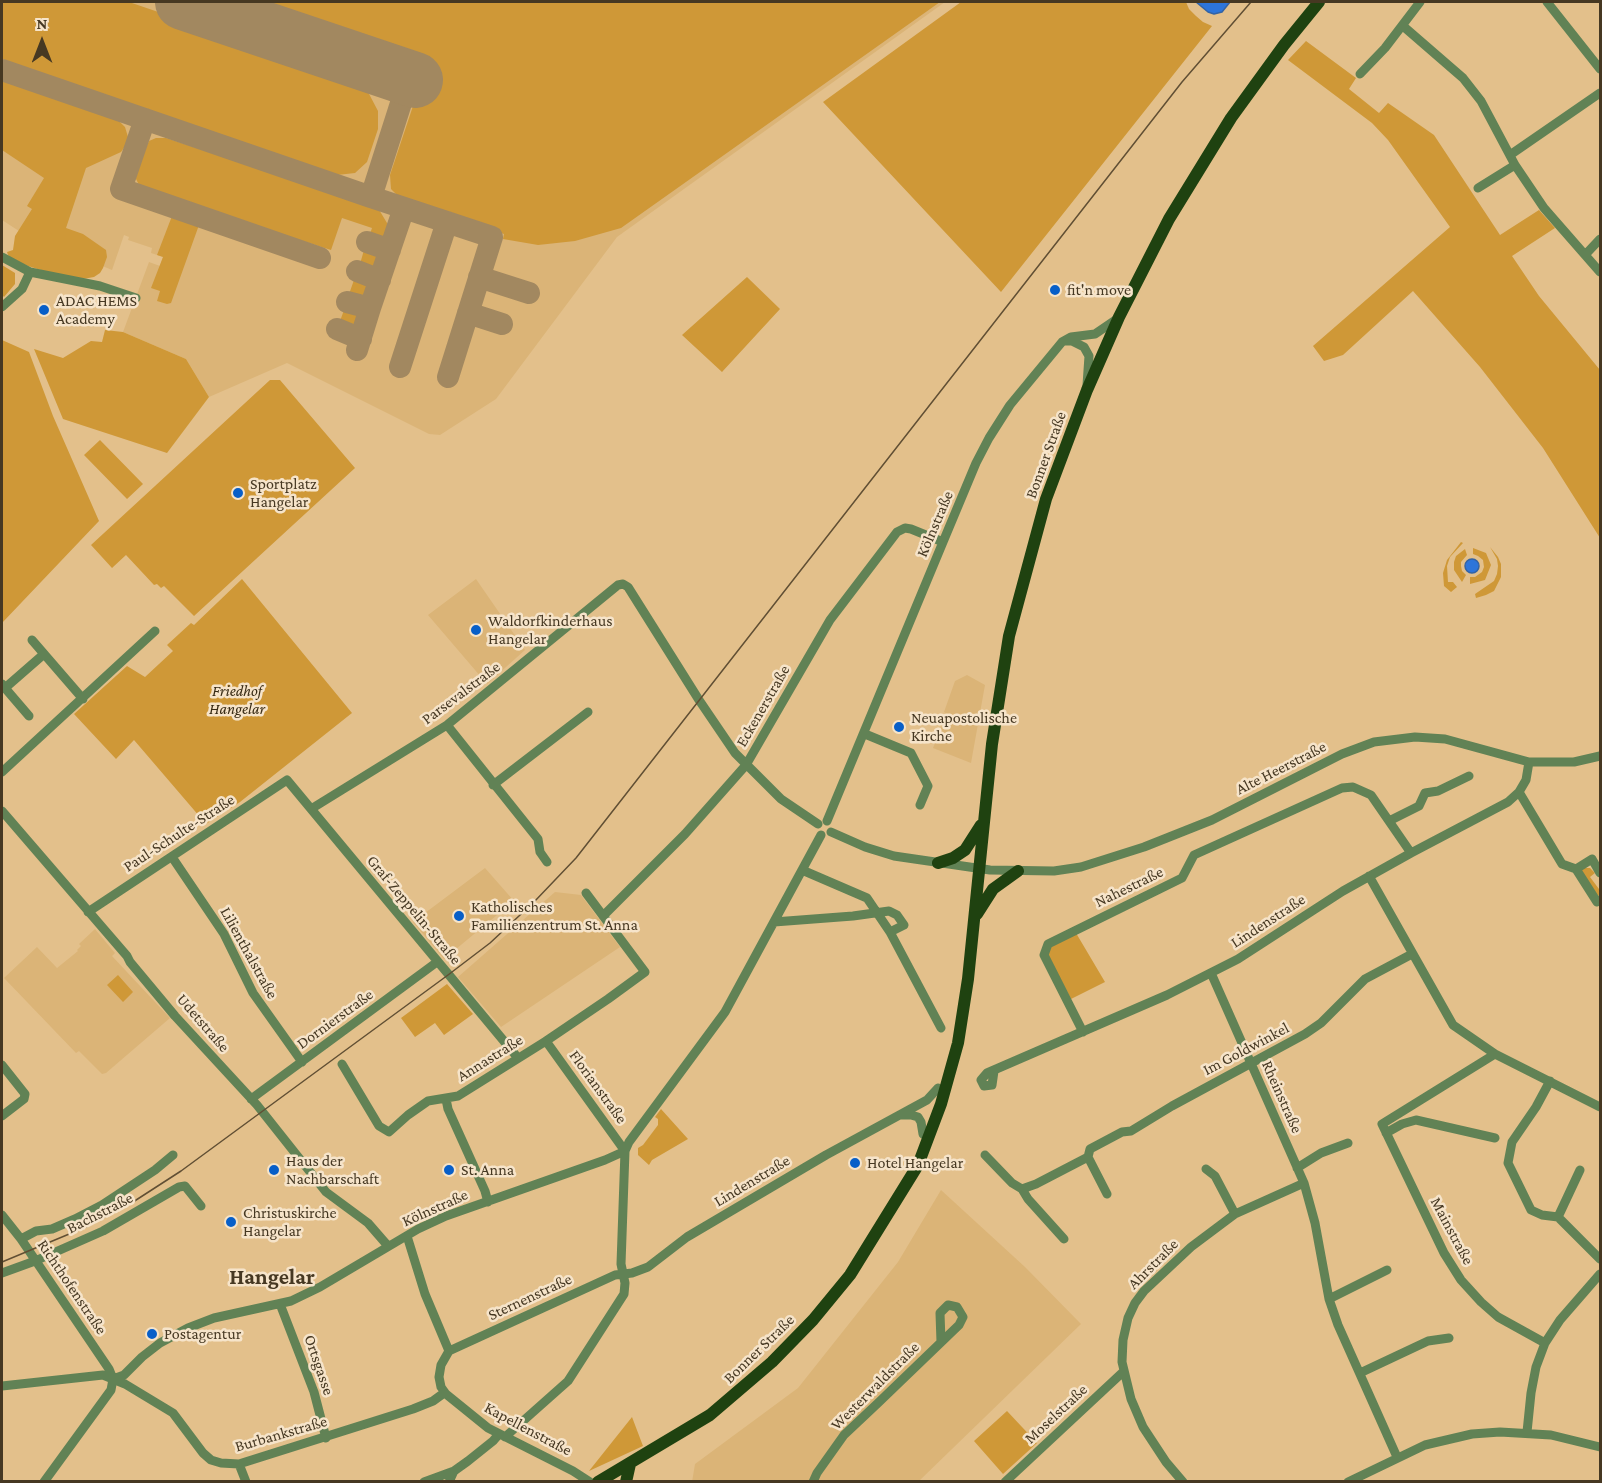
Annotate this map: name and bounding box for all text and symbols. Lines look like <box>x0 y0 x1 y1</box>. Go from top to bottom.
north arrow <box>12 12 72 72</box>
text: N <box>37 15 47 32</box>
place label: fit'n move <box>1067 280 1131 300</box>
marker: fit'n move <box>1048 283 1062 297</box>
place label: ADAC HEMS Academy <box>56 291 137 329</box>
marker: ADAC HEMS Academy <box>37 303 51 317</box>
street label: Bonner Straße <box>1021 409 1071 501</box>
place label: Sportplatz Hangelar <box>250 474 317 512</box>
marker: Sportplatz Hangelar <box>231 486 245 500</box>
street label: Kölnstraße <box>912 488 958 560</box>
place label: Waldorfkinderhaus Hangelar <box>488 611 612 649</box>
marker: Waldorfkinderhaus Hangelar <box>469 623 483 637</box>
street label: Parsevalstraße <box>418 657 504 729</box>
street label: Eckenerstraße <box>732 662 794 750</box>
park label: Friedhof Hangelar <box>209 681 265 719</box>
place label: Neuapostolische Kirche <box>911 708 1017 746</box>
marker: Neuapostolische Kirche <box>892 720 906 734</box>
street label: Alte Heerstraße <box>1233 737 1329 799</box>
street label: Paul-Schulte-Straße <box>120 790 238 876</box>
street label: Graf-Zeppelin-Straße <box>363 851 465 969</box>
street label: Nahestraße <box>1092 862 1166 912</box>
street label: Lindenstraße <box>1227 890 1309 952</box>
place label: Katholisches Familienzentrum St. Anna <box>471 897 638 935</box>
street label: Lilienthalstraße <box>216 904 282 1002</box>
marker: Katholisches Familienzentrum St. Anna <box>452 909 466 923</box>
street label: Dornierstraße <box>293 985 377 1053</box>
street label: Udetstraße <box>172 990 234 1056</box>
street label: Im Goldwinkel <box>1200 1018 1292 1080</box>
street label: Annastraße <box>454 1030 526 1086</box>
street label: Florianstraße <box>565 1046 631 1128</box>
street label: Rheinstraße <box>1257 1058 1307 1136</box>
place label: Haus der Nachbarschaft <box>286 1151 379 1189</box>
street label: Lindenstraße <box>711 1151 793 1211</box>
place label: Hotel Hangelar <box>867 1153 963 1173</box>
marker: Hotel Hangelar <box>848 1156 862 1170</box>
place label: St. Anna <box>461 1160 514 1180</box>
marker: Haus der Nachbarschaft <box>267 1163 281 1177</box>
marker: St. Anna <box>442 1163 456 1177</box>
street label: Kölnstraße <box>399 1185 471 1231</box>
street label: Bachstraße <box>64 1188 136 1238</box>
street label: Mainstraße <box>1426 1194 1478 1268</box>
place label: Christuskirche Hangelar <box>243 1203 337 1241</box>
marker: Christuskirche Hangelar <box>224 1215 238 1229</box>
street label: Ahrstraße <box>1124 1235 1182 1293</box>
street label: Richthofenstraße <box>33 1236 111 1338</box>
district label: Hangelar <box>229 1264 315 1290</box>
street label: Sternenstraße <box>485 1269 575 1325</box>
street label: Bonner Straße <box>720 1310 798 1388</box>
place label: Postagentur <box>164 1324 241 1344</box>
marker: Postagentur <box>145 1327 159 1341</box>
street label: Ortsgasse <box>300 1332 338 1398</box>
street label: Westerwaldstraße <box>827 1338 923 1434</box>
street label: Moselstraße <box>1021 1380 1091 1448</box>
street label: Kapellenstraße <box>481 1398 575 1460</box>
street label: Burbankstraße <box>233 1412 329 1456</box>

